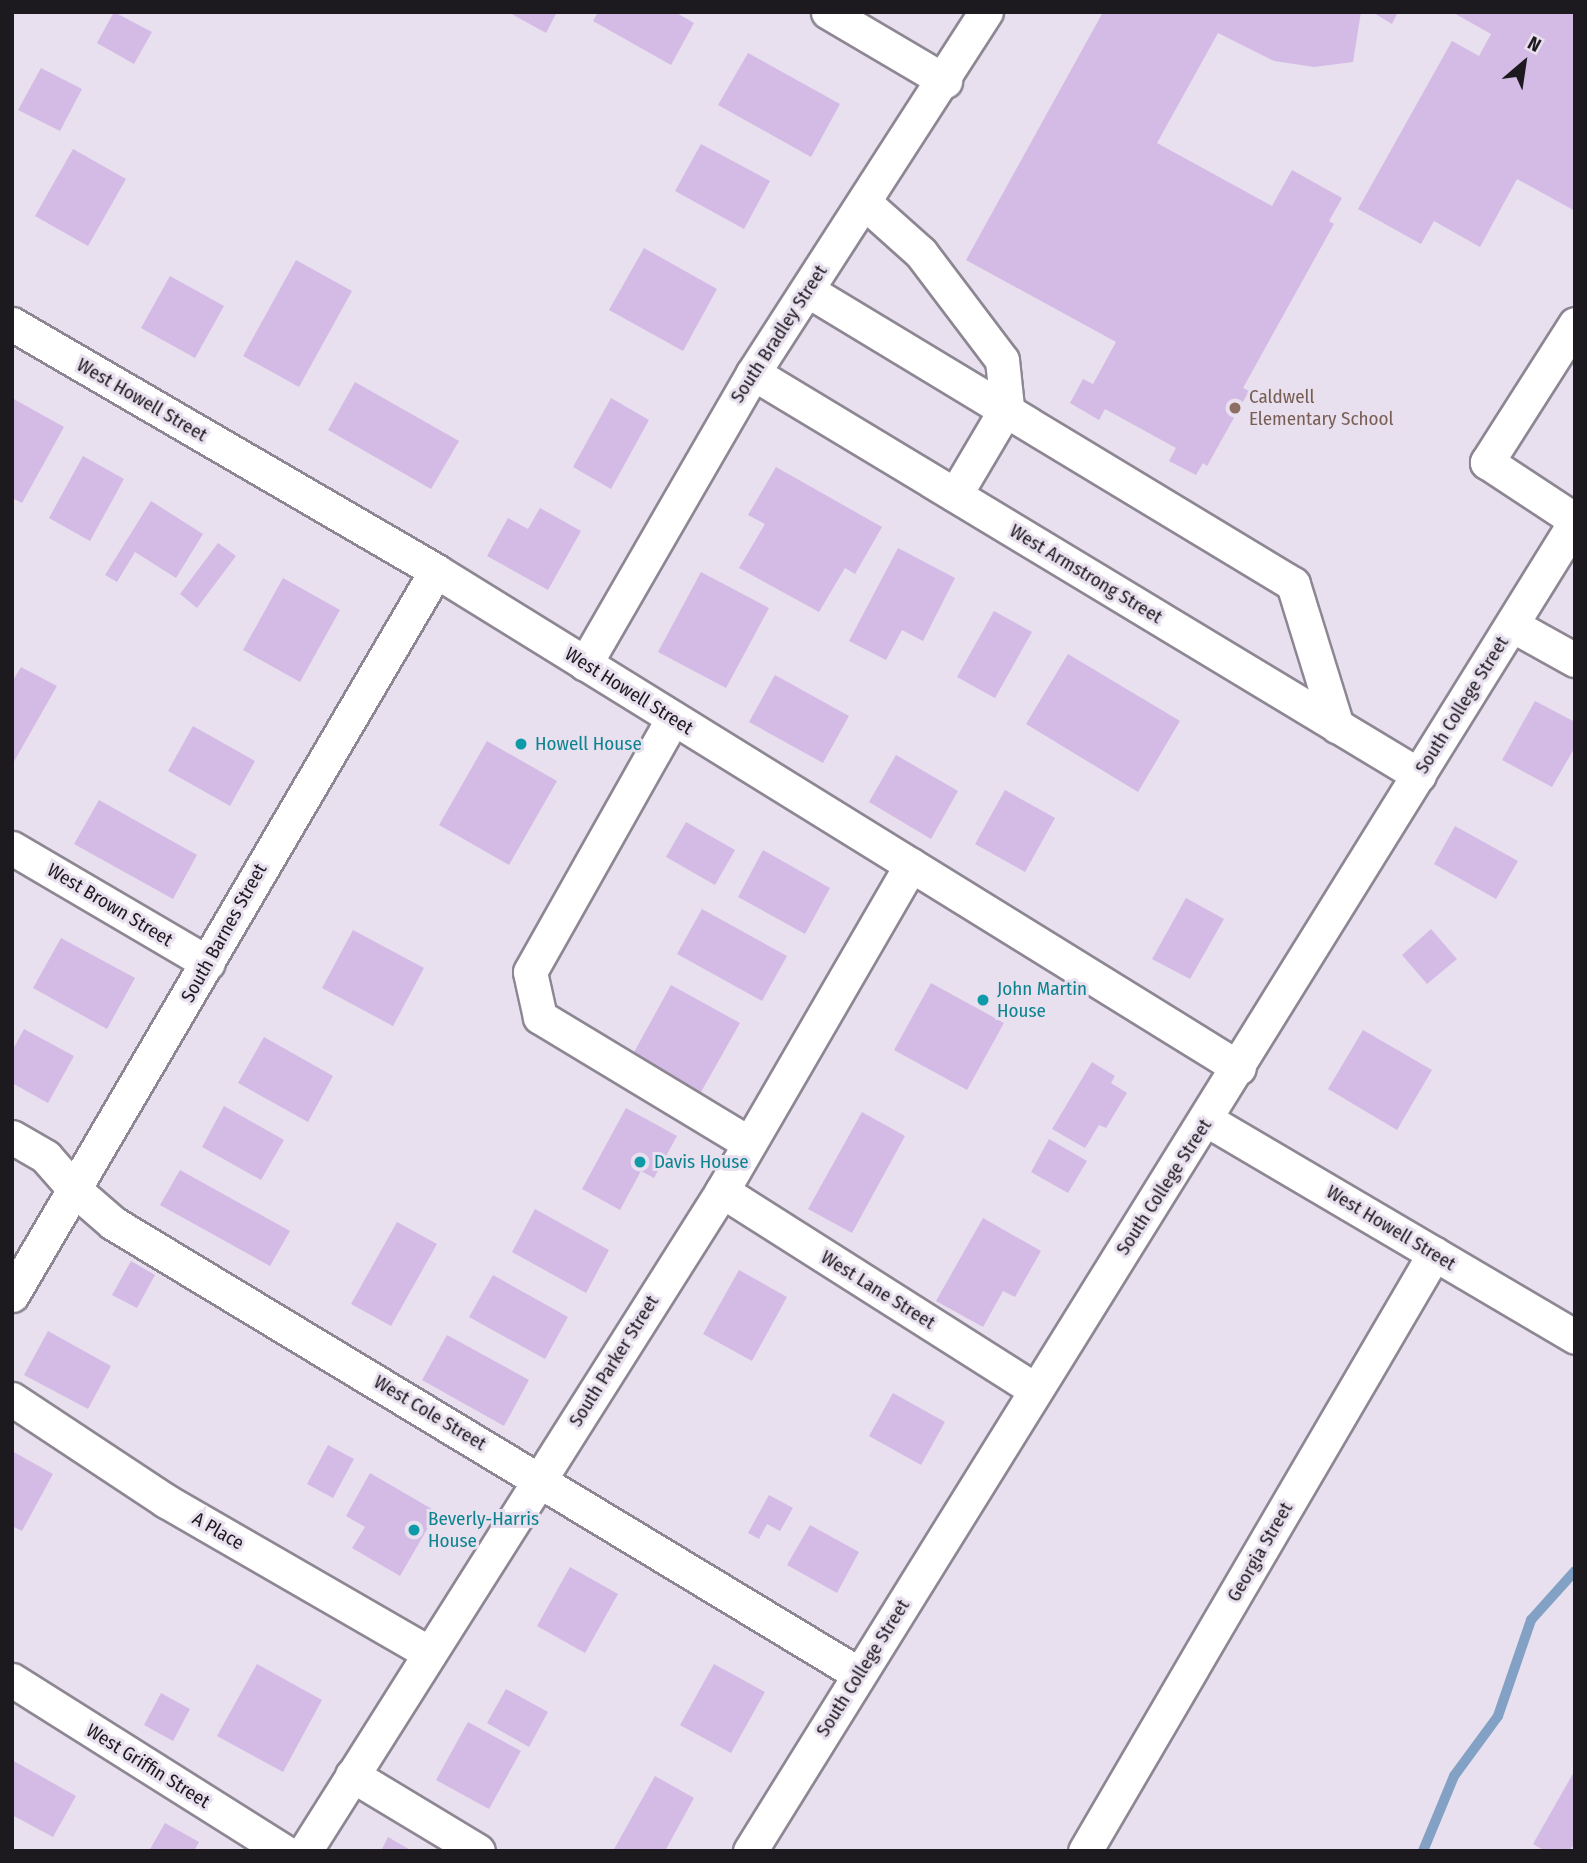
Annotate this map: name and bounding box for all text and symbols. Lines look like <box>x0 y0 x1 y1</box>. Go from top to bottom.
north arrow <box>1489 28 1559 98</box>
text: N <box>1524 31 1545 57</box>
street label: South Bradley Street <box>726 261 832 407</box>
street label: West Howell Street <box>73 353 211 447</box>
place label: Caldwell Elementary School <box>1249 386 1394 430</box>
marker: Caldwell Elementary School <box>1227 400 1243 416</box>
street label: West Armstrong Street <box>1006 519 1166 629</box>
street label: South College Street <box>1411 632 1513 778</box>
street label: West Howell Street <box>561 642 697 740</box>
place label: Howell House <box>535 733 642 755</box>
marker: Howell House <box>513 736 529 752</box>
street label: West Brown Street <box>43 859 177 951</box>
street label: South Barnes Street <box>176 860 272 1006</box>
place label: John Martin House <box>997 978 1087 1022</box>
marker: John Martin House <box>975 992 991 1008</box>
street label: South College Street <box>1111 1115 1217 1259</box>
place label: Davis House <box>654 1151 749 1173</box>
marker: Davis House <box>632 1154 648 1170</box>
street label: West Howell Street <box>1322 1180 1460 1276</box>
street label: West Lane Street <box>817 1246 939 1334</box>
street label: South Parker Street <box>564 1291 664 1431</box>
street label: West Cole Street <box>370 1371 490 1455</box>
street label: Georgia Street <box>1222 1498 1298 1606</box>
street label: A Place <box>188 1507 248 1555</box>
place label: Beverly-Harris House <box>428 1508 539 1552</box>
marker: Beverly-Harris House <box>406 1522 422 1538</box>
street label: South College Street <box>812 1595 914 1741</box>
street label: West Griffin Street <box>82 1719 214 1813</box>

